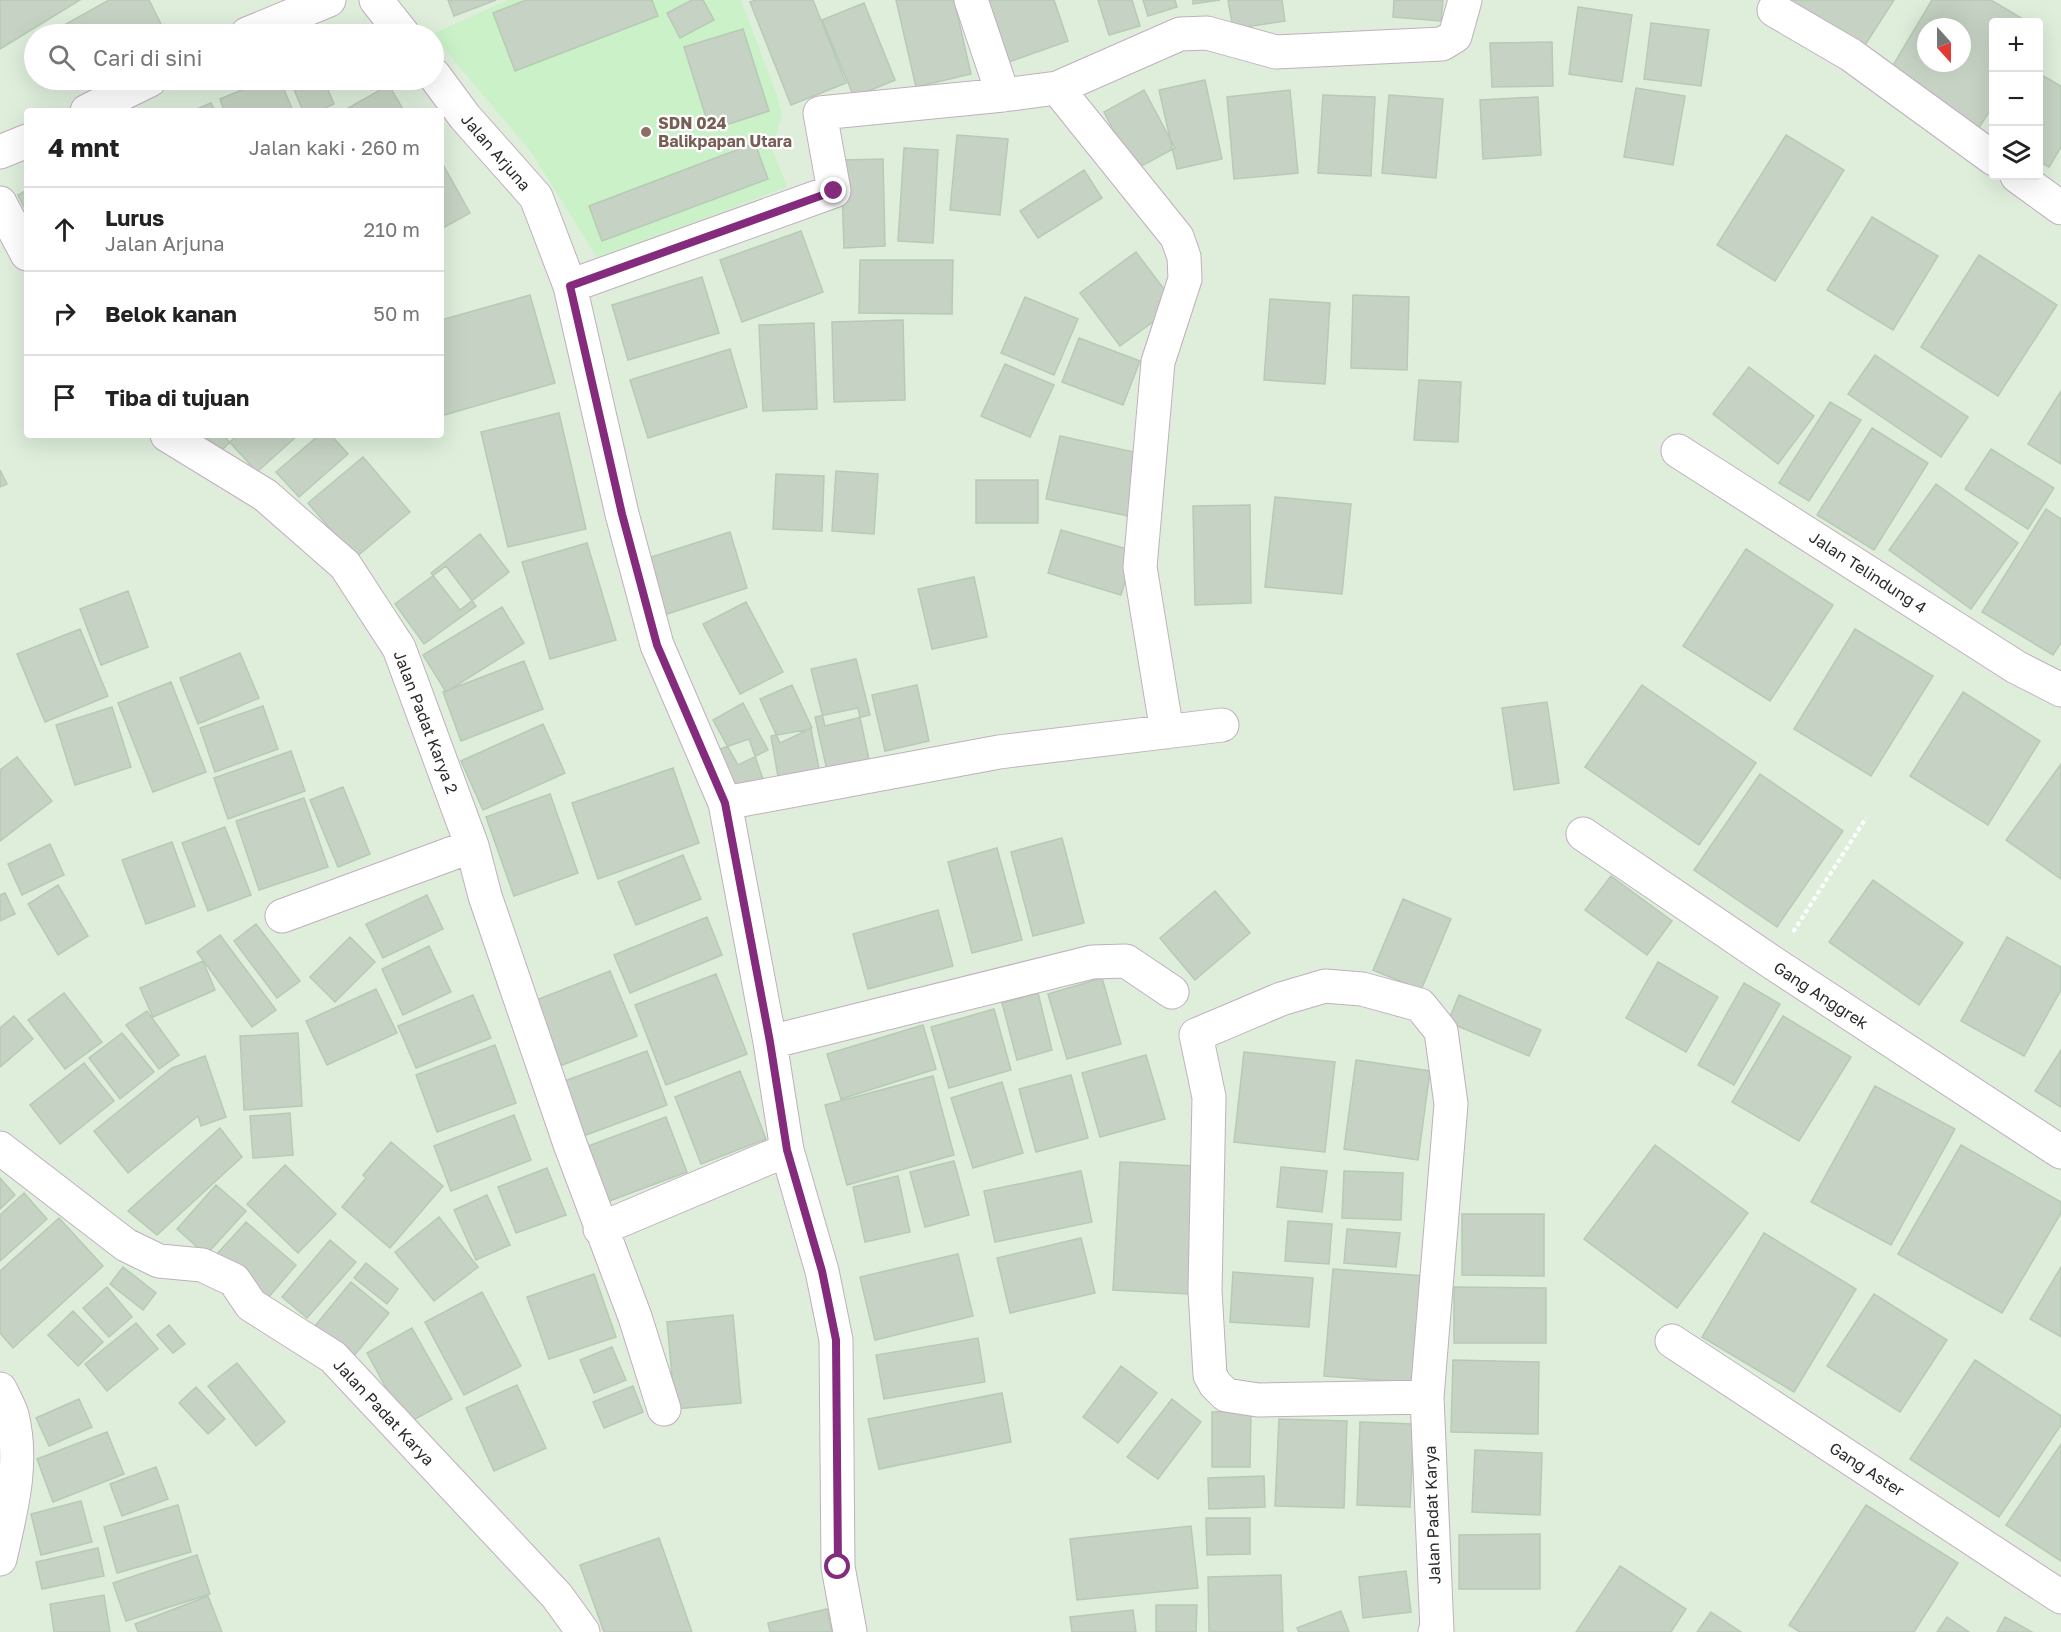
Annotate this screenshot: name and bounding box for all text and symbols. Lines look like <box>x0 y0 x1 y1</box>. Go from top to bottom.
north arrow <box>1917 18 1971 72</box>
map controls <box>1989 18 2043 180</box>
button: + <box>1989 18 2043 72</box>
search box <box>24 24 444 90</box>
icon: search <box>45 41 78 74</box>
text: Cari di sini <box>93 44 202 71</box>
button: − <box>1989 72 2043 126</box>
street label: Jalan Arjuna <box>457 109 535 195</box>
place label: SDN 024 Balikpapan Utara <box>658 113 792 151</box>
marker: SDN 024 Balikpapan Utara <box>639 125 653 139</box>
button: layers <box>1989 126 2043 180</box>
text: 4 mnt <box>48 132 120 163</box>
text: Jalan kaki · 260 m <box>249 135 420 159</box>
route end <box>820 177 846 203</box>
text: Lurus <box>105 204 164 231</box>
icon: ahead <box>48 213 81 246</box>
text: 210 m <box>364 217 420 241</box>
text: Jalan Arjuna <box>105 231 225 255</box>
icon: right <box>48 297 81 330</box>
text: Belok kanan <box>105 300 237 327</box>
text: 50 m <box>373 301 420 325</box>
icon: arrive <box>48 381 81 414</box>
text: Tiba di tujuan <box>105 384 249 411</box>
street label: Jalan Telindung 4 <box>1806 527 1930 617</box>
street label: Jalan Padat Karya 2 <box>389 648 463 796</box>
street label: Gang Anggrek <box>1770 957 1872 1033</box>
street label: Jalan Padat Karya <box>329 1355 439 1469</box>
street label: Gang Aster <box>1826 1437 1908 1501</box>
street label: Jalan Padat Karya <box>1420 1445 1444 1585</box>
route start <box>824 1553 850 1579</box>

